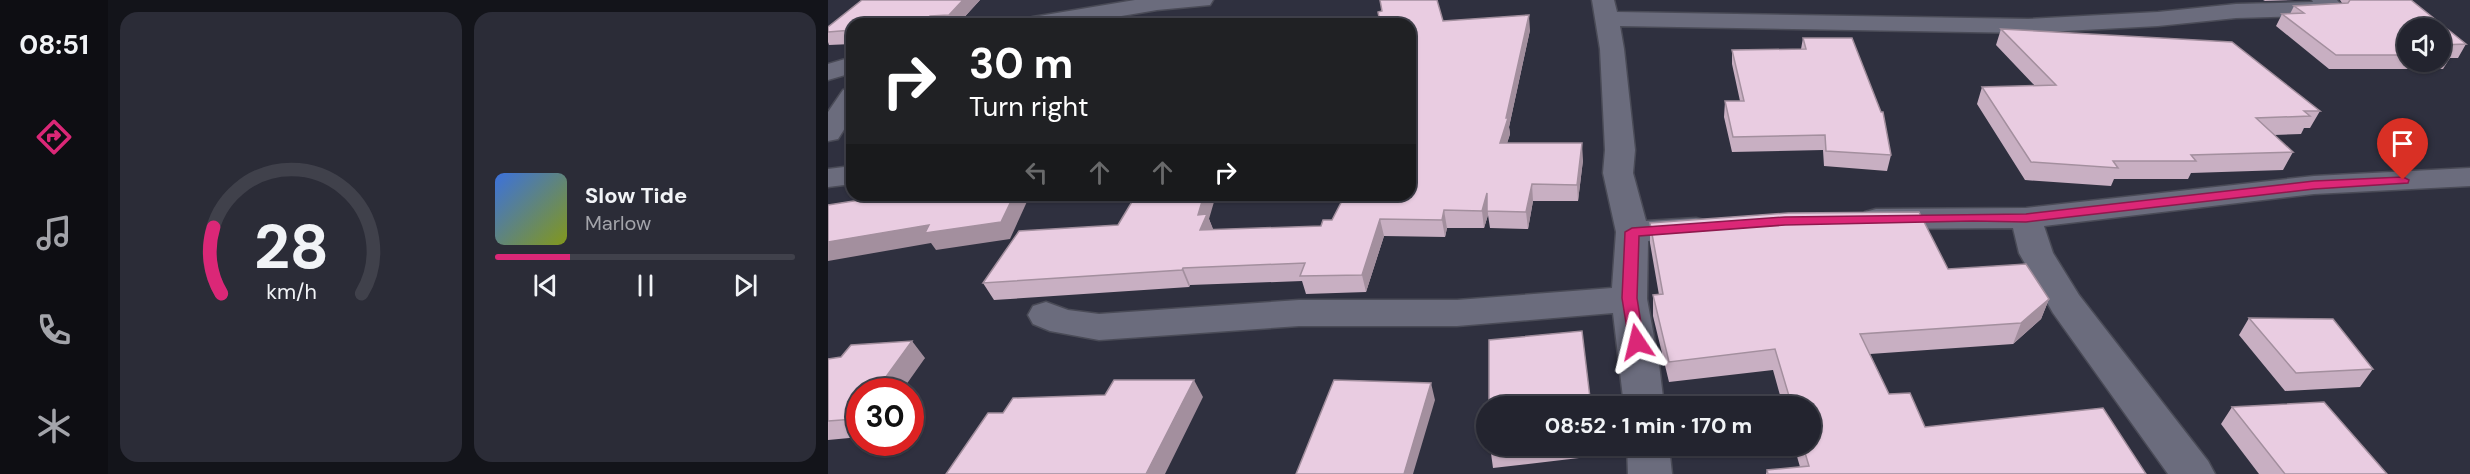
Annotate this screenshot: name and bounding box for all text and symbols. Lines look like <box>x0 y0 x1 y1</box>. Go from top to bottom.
map controls <box>2397 18 2451 72</box>
button: sound <box>2397 18 2451 72</box>
text: 08:51 <box>19 27 89 62</box>
text: 30 m <box>969 36 1073 91</box>
icon: right <box>870 42 948 120</box>
text: Turn right <box>969 89 1089 124</box>
icon: directions <box>33 116 75 158</box>
pin <box>2377 118 2428 180</box>
icon: arrive <box>2386 127 2419 160</box>
icon: left <box>1020 156 1053 189</box>
icon: ahead <box>1083 156 1116 189</box>
icon: ahead <box>1146 156 1179 189</box>
icon: right <box>1209 156 1242 189</box>
text: Slow Tide <box>585 181 687 210</box>
text: 28 <box>253 206 329 287</box>
text: Marlow <box>585 210 651 236</box>
icon: music <box>33 212 75 254</box>
icon: previous <box>529 269 562 302</box>
icon: pause <box>629 269 662 302</box>
icon: next <box>729 269 762 302</box>
text: km/h <box>266 278 316 306</box>
icon: phone <box>33 309 75 351</box>
position arrow <box>1605 310 1669 374</box>
speed limit sign: 30 <box>846 378 924 456</box>
icon: climate <box>33 405 75 447</box>
text: 08:52 · 1 min · 170 m <box>1545 411 1752 440</box>

